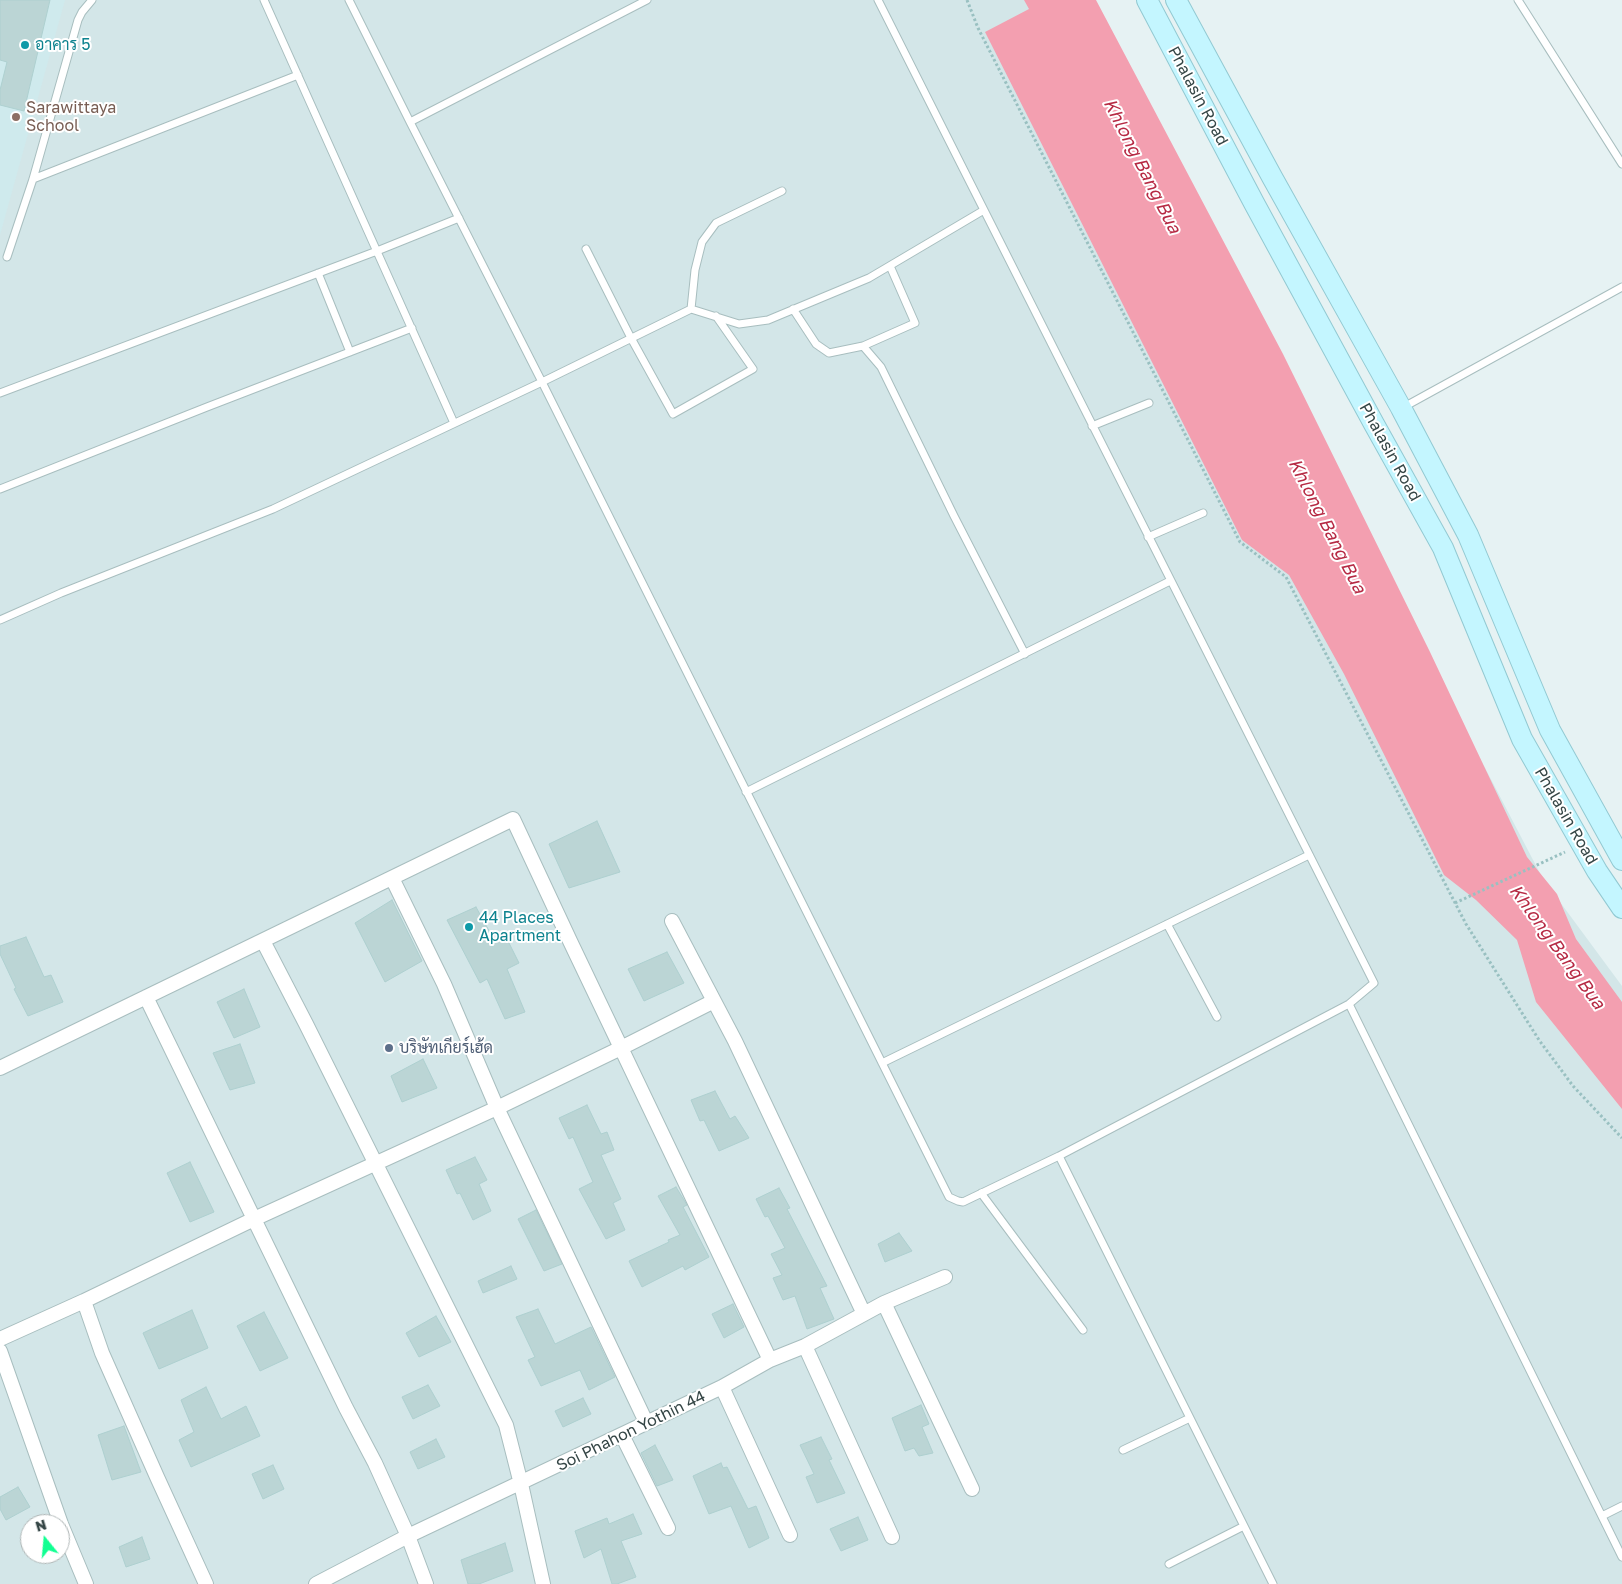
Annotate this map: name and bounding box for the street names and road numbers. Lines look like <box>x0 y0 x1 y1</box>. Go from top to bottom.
street label: Phalasin Road <box>1164 43 1232 149</box>
street label: Phalasin Road <box>1355 400 1425 504</box>
street label: Phalasin Road <box>1530 764 1602 868</box>
street label: Soi Phahon Yothin 44 <box>553 1387 709 1475</box>

